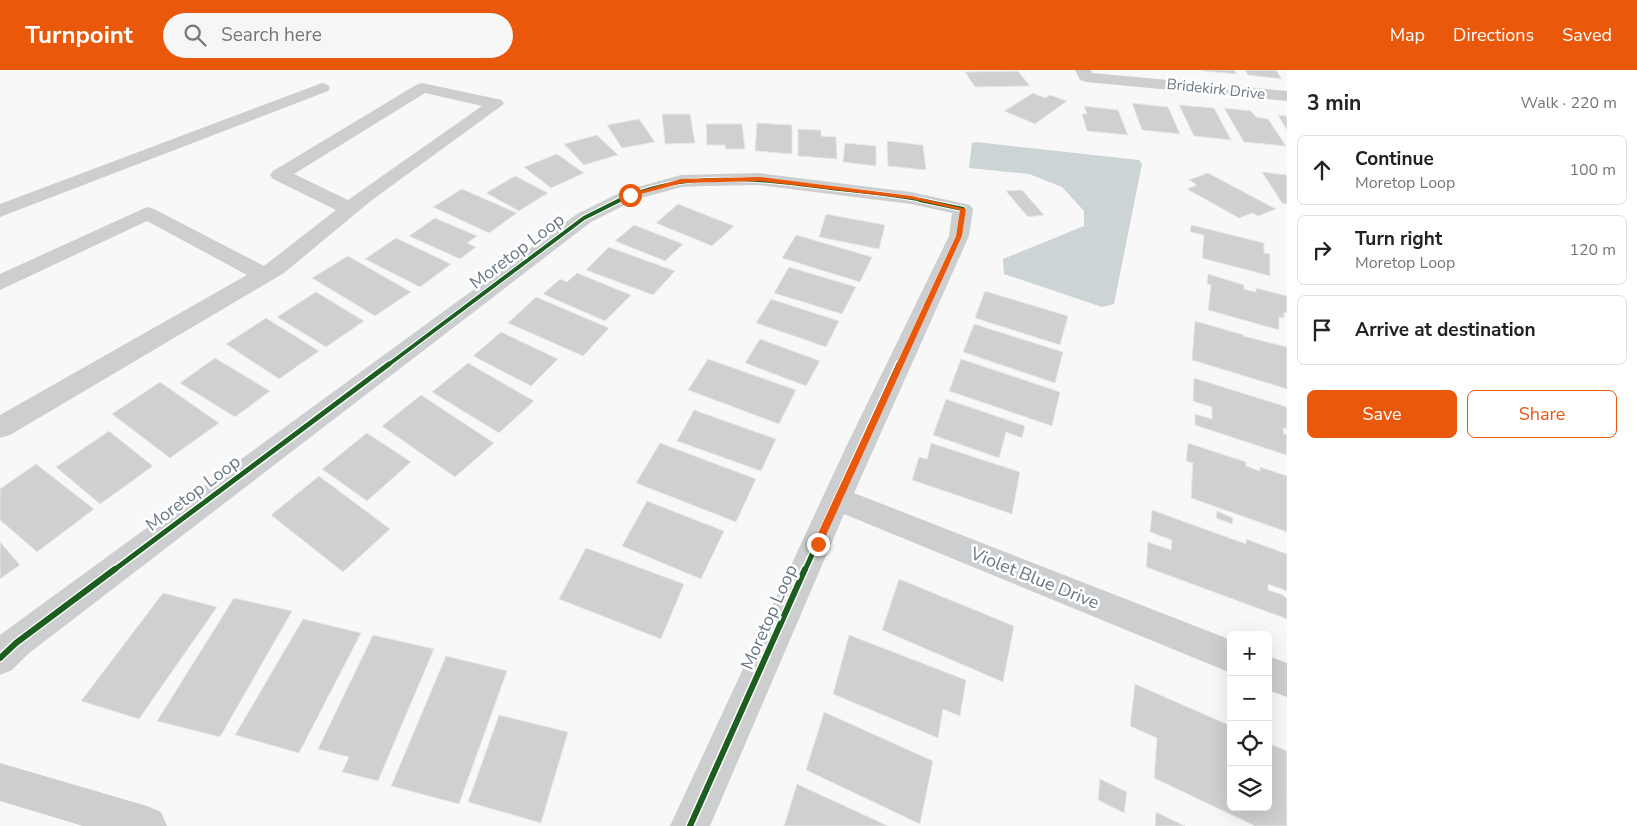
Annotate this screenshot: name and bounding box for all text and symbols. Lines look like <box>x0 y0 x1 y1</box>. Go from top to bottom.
search box <box>163 13 513 58</box>
text: Turnpoint <box>25 19 133 51</box>
icon: search <box>181 21 209 49</box>
text: Search here <box>221 22 322 48</box>
text: Map <box>1390 23 1425 47</box>
text: Directions <box>1453 23 1534 47</box>
text: Saved <box>1562 23 1612 47</box>
street label: Bridekirk Drive <box>1166 74 1266 104</box>
text: 3 min <box>1307 89 1361 117</box>
text: Walk · 220 m <box>1521 92 1617 114</box>
text: Continue <box>1355 146 1434 172</box>
icon: ahead <box>1308 156 1336 184</box>
text: 100 m <box>1569 159 1616 181</box>
text: Moretop Loop <box>1355 172 1455 194</box>
route start <box>619 184 642 207</box>
street label: Moretop Loop <box>465 207 569 295</box>
text: Turn right <box>1355 226 1442 252</box>
icon: right <box>1308 236 1336 264</box>
text: 120 m <box>1569 239 1616 261</box>
text: Moretop Loop <box>1355 252 1455 274</box>
icon: arrive <box>1308 316 1336 344</box>
text: Arrive at destination <box>1355 317 1536 343</box>
button: Save <box>1307 390 1457 438</box>
button: Share <box>1467 390 1617 438</box>
street label: Moretop Loop <box>141 449 245 537</box>
route end <box>807 533 830 556</box>
street label: Violet Blue Drive <box>966 541 1103 615</box>
street label: Moretop Loop <box>735 561 803 673</box>
map controls <box>1227 631 1272 811</box>
button: + <box>1227 631 1272 676</box>
button: − <box>1227 676 1272 721</box>
button: locate <box>1227 721 1272 766</box>
button: layers <box>1227 766 1272 811</box>

